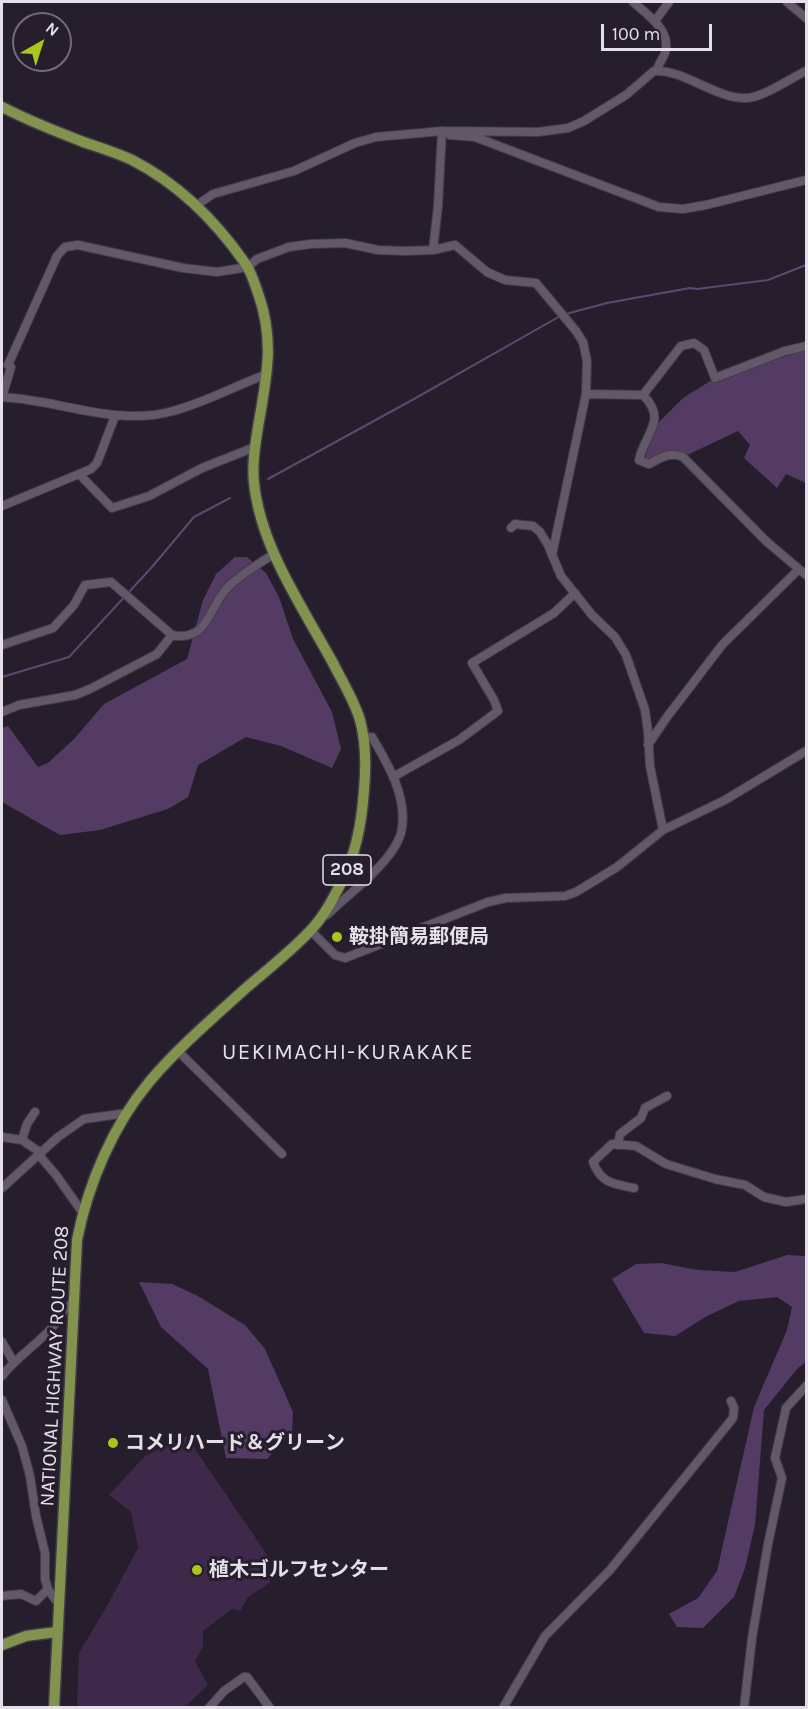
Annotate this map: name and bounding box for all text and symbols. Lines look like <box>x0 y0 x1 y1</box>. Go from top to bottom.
north arrow <box>12 12 72 72</box>
scale bar <box>604 12 715 50</box>
text: N <box>42 18 63 40</box>
text: 100 m <box>612 23 660 45</box>
road number: 208 <box>323 855 371 885</box>
place label: 鞍掛簡易郵便局 <box>349 925 489 949</box>
marker: 鞍掛簡易郵便局 <box>330 930 344 944</box>
district label: UEKIMACHI-KURAKAKE <box>222 1040 474 1066</box>
street label: NATIONAL HIGHWAY ROUTE 208 <box>36 1225 74 1507</box>
place label: コメリハード＆グリーン <box>125 1431 345 1455</box>
marker: コメリハード＆グリーン <box>106 1436 120 1450</box>
place label: 植木ゴルフセンター <box>209 1558 389 1582</box>
marker: 植木ゴルフセンター <box>190 1563 204 1577</box>

